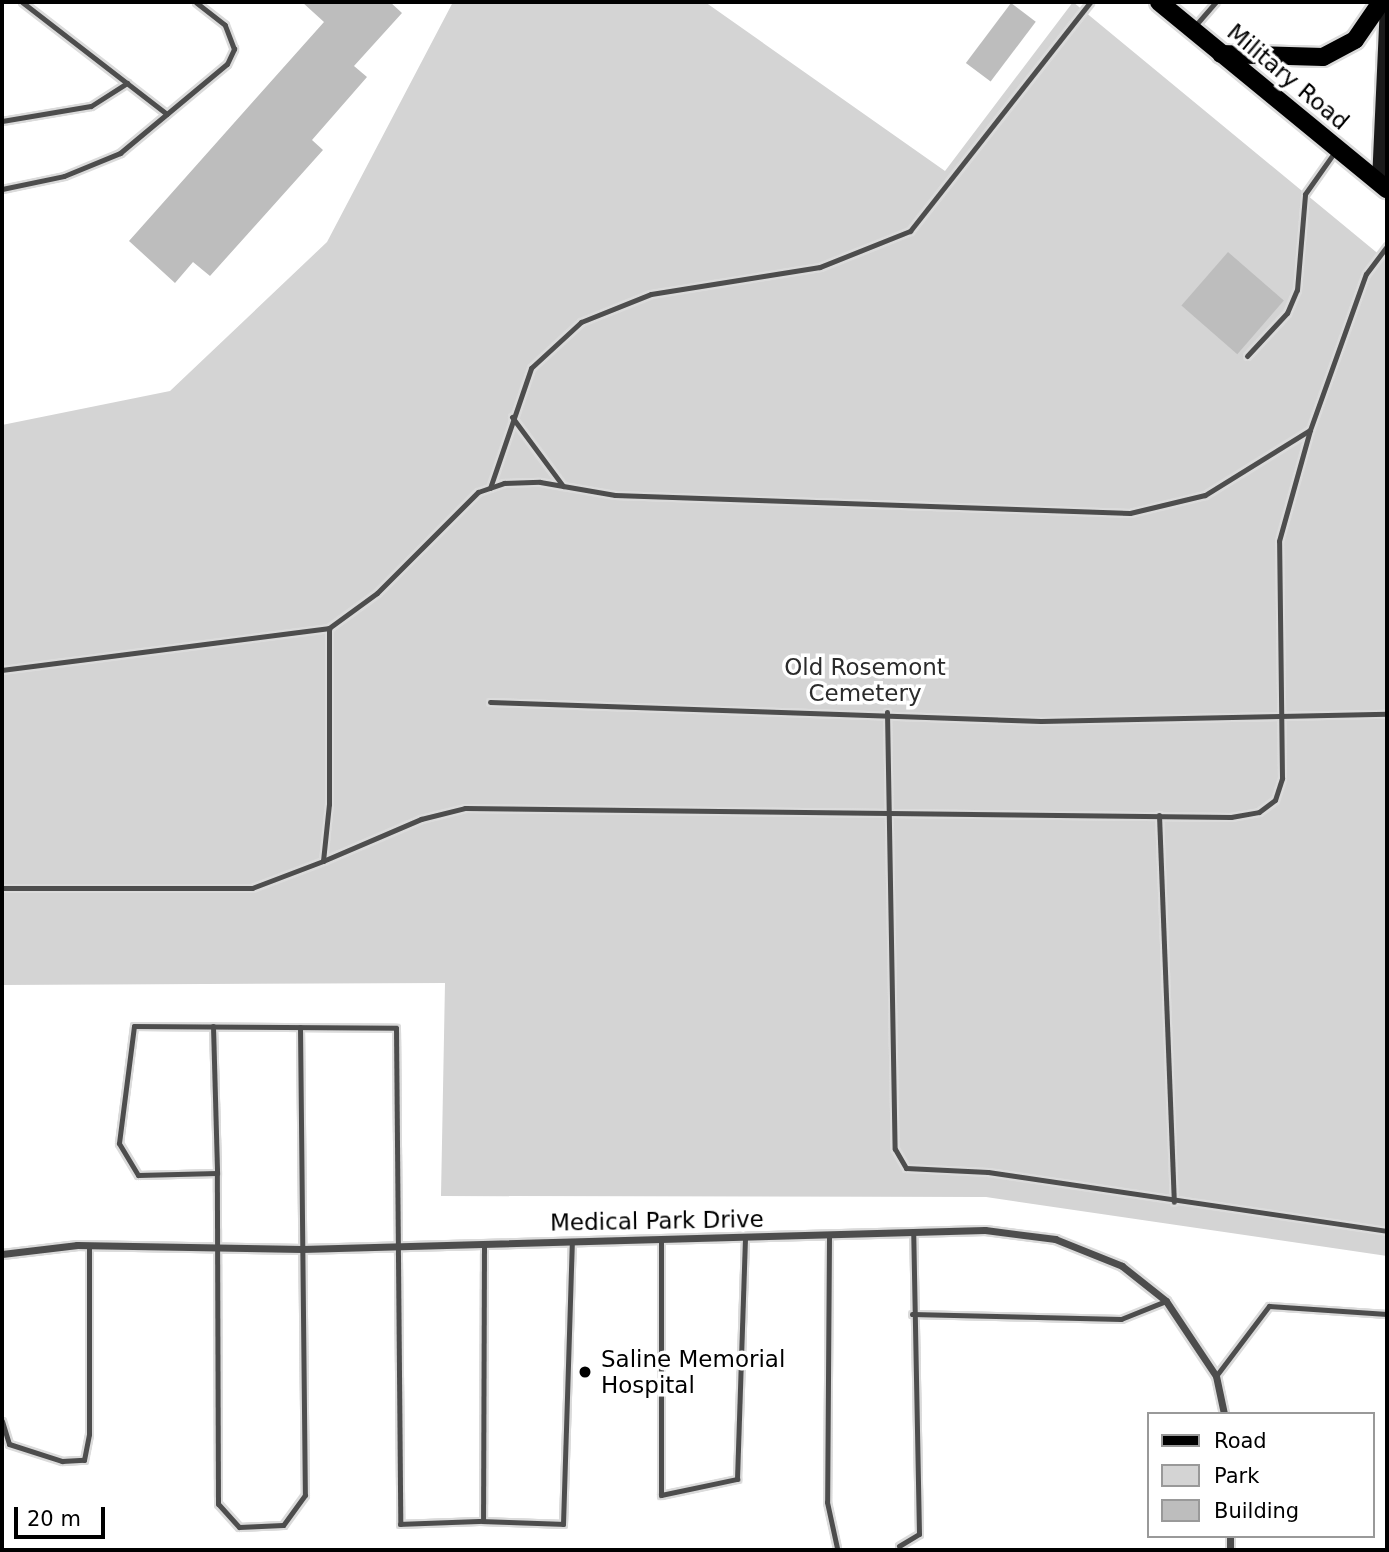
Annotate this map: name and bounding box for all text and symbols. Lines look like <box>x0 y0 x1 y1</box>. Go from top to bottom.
street label: Military Road <box>1222 18 1354 136</box>
park label: Old Rosemont Cemetery <box>784 653 946 707</box>
street label: Medical Park Drive <box>550 1205 764 1237</box>
place label: Saline Memorial Hospital <box>601 1345 785 1399</box>
marker: Saline Memorial Hospital <box>575 1362 595 1382</box>
legend <box>1148 1412 1375 1538</box>
text: Road <box>1214 1429 1267 1453</box>
text: Park <box>1214 1464 1259 1488</box>
scale bar <box>18 1492 108 1536</box>
text: Building <box>1214 1499 1299 1523</box>
text: 20 m <box>27 1507 81 1531</box>

